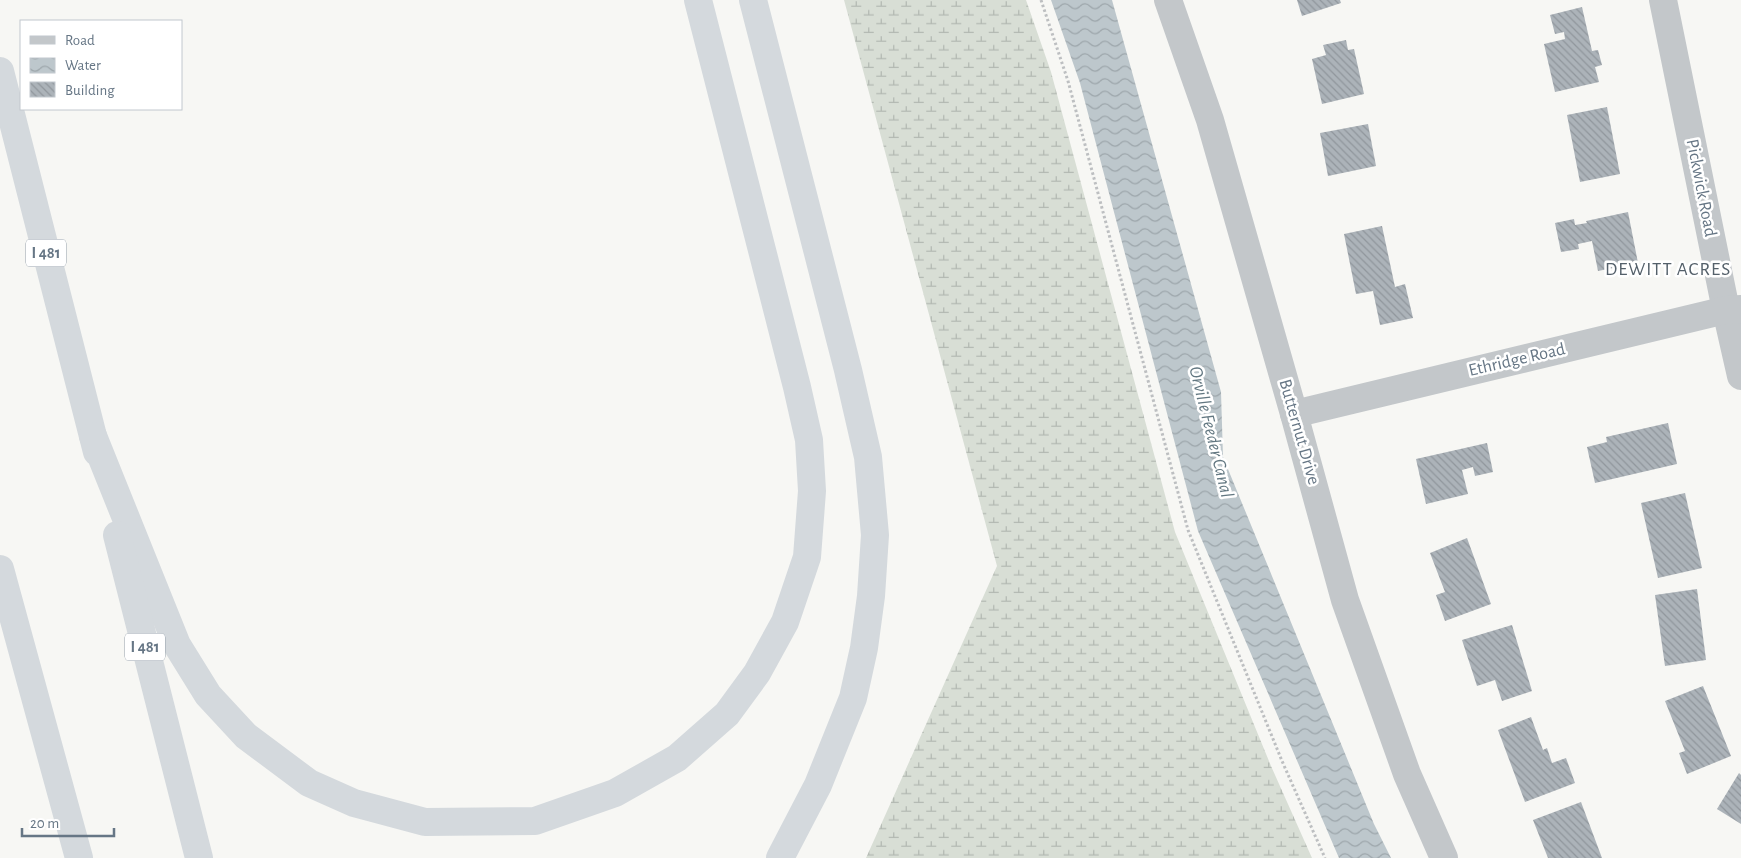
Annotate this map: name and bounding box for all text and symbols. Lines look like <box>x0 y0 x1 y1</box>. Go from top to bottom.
legend <box>20 20 182 110</box>
text: Road <box>65 33 95 48</box>
text: Water <box>65 58 101 73</box>
text: Building <box>65 83 115 98</box>
street label: Pickwick Road <box>1683 138 1719 238</box>
road number: I 481 <box>26 240 66 266</box>
district label: DEWITT ACRES <box>1605 260 1731 279</box>
street label: Ethridge Road <box>1467 340 1567 380</box>
water label: Orville Feeder Canal <box>1185 364 1237 500</box>
street label: Butternut Drive <box>1275 377 1323 487</box>
road number: I 481 <box>125 634 165 660</box>
scale bar <box>22 806 115 838</box>
text: 20 m <box>30 816 59 831</box>

